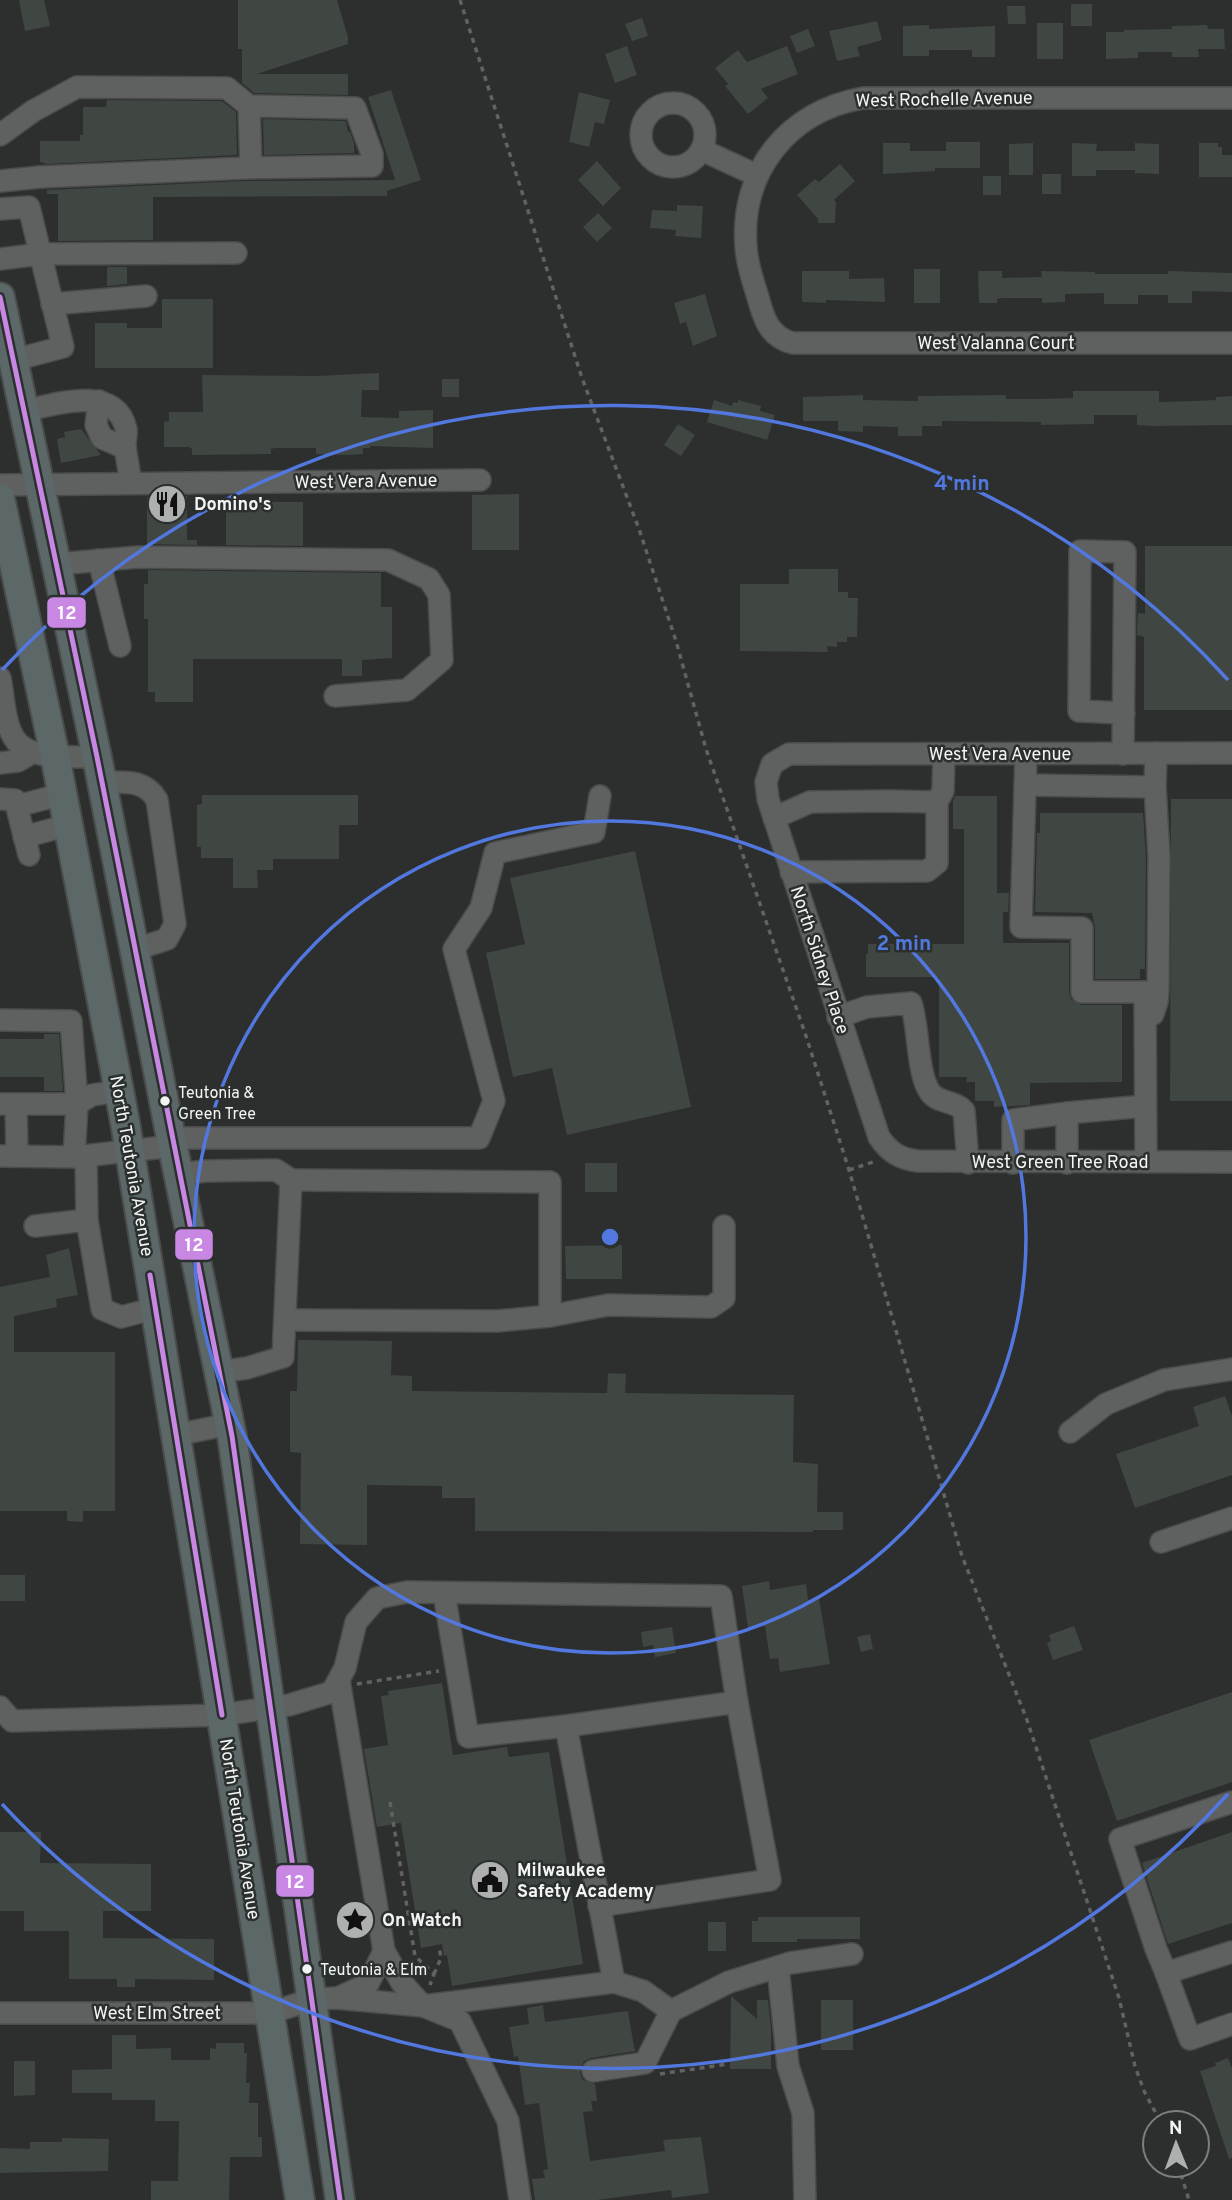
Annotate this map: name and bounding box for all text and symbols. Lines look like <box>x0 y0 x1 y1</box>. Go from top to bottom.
street label: West Rochelle Avenue <box>855 87 1033 114</box>
street label: West Valanna Court <box>917 333 1075 356</box>
street label: West Vera Avenue <box>295 470 437 495</box>
text: 4 min <box>934 471 990 498</box>
restaurant icon: Domino's <box>146 483 188 525</box>
place label: Domino's <box>194 494 272 517</box>
line badge: 12 <box>46 596 87 629</box>
text: 12 <box>57 602 77 626</box>
street label: West Vera Avenue <box>929 744 1071 767</box>
street label: North Sidney Place <box>784 883 853 1037</box>
text: 2 min <box>877 931 931 958</box>
street label: North Teutonia Avenue <box>103 1074 158 1258</box>
place label: Teutonia & Green Tree <box>178 1084 256 1125</box>
marker: Teutonia & Green Tree <box>158 1094 172 1108</box>
street label: West Green Tree Road <box>971 1152 1149 1175</box>
centre of rings <box>598 1225 622 1249</box>
line badge: 12 <box>174 1228 214 1261</box>
text: 12 <box>184 1234 204 1258</box>
street label: North Teutonia Avenue <box>213 1737 264 1922</box>
public building icon: Milwaukee Safety Academy <box>469 1859 511 1901</box>
place label: Milwaukee Safety Academy <box>517 1860 654 1904</box>
line badge: 12 <box>275 1864 315 1898</box>
text: 12 <box>285 1871 305 1895</box>
place icon: On Watch <box>334 1899 376 1941</box>
place label: On Watch <box>382 1910 462 1933</box>
place label: Teutonia & Elm <box>320 1961 427 1981</box>
marker: Teutonia & Elm <box>300 1962 314 1976</box>
street label: West Elm Street <box>93 2003 221 2026</box>
north arrow <box>1141 2109 1211 2179</box>
text: N <box>1169 2117 1183 2141</box>

